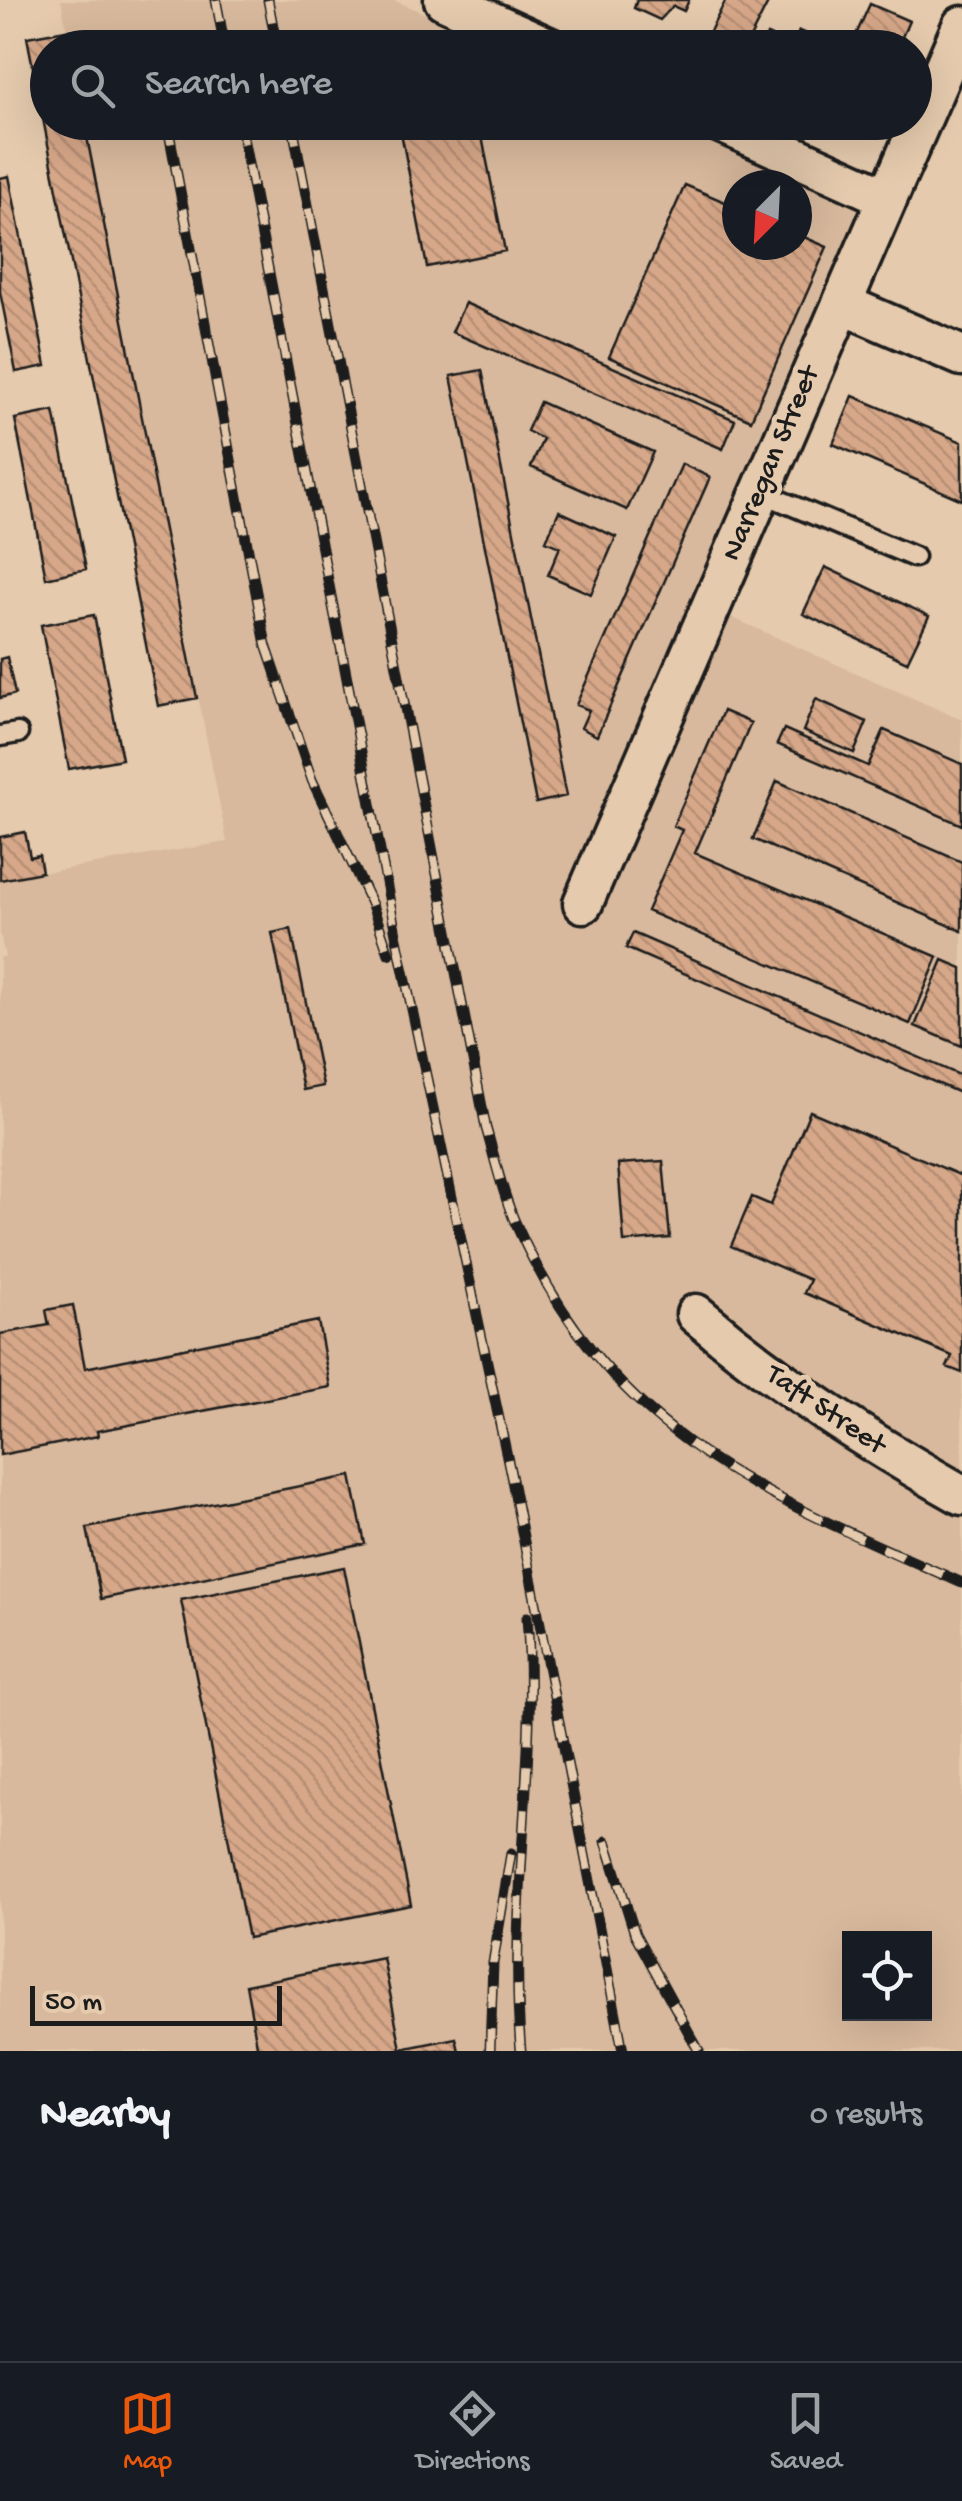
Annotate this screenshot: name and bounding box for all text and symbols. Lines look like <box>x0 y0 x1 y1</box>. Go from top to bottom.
search box <box>30 30 932 140</box>
icon: search <box>65 58 120 113</box>
text: Search here <box>145 63 332 107</box>
north arrow <box>722 170 812 260</box>
street label: Narregan Street <box>715 359 830 567</box>
street label: Taft Street <box>757 1357 894 1465</box>
map controls <box>842 1931 932 2021</box>
button: locate <box>842 1931 932 2021</box>
scale bar <box>30 1981 282 2026</box>
text: 50 m <box>45 1987 102 2020</box>
text: Nearby <box>40 2092 170 2141</box>
text: 0 results <box>810 2097 922 2135</box>
tab: Map <box>120 2386 175 2479</box>
tab: Directions <box>416 2386 530 2479</box>
tab: Saved <box>770 2386 842 2479</box>

